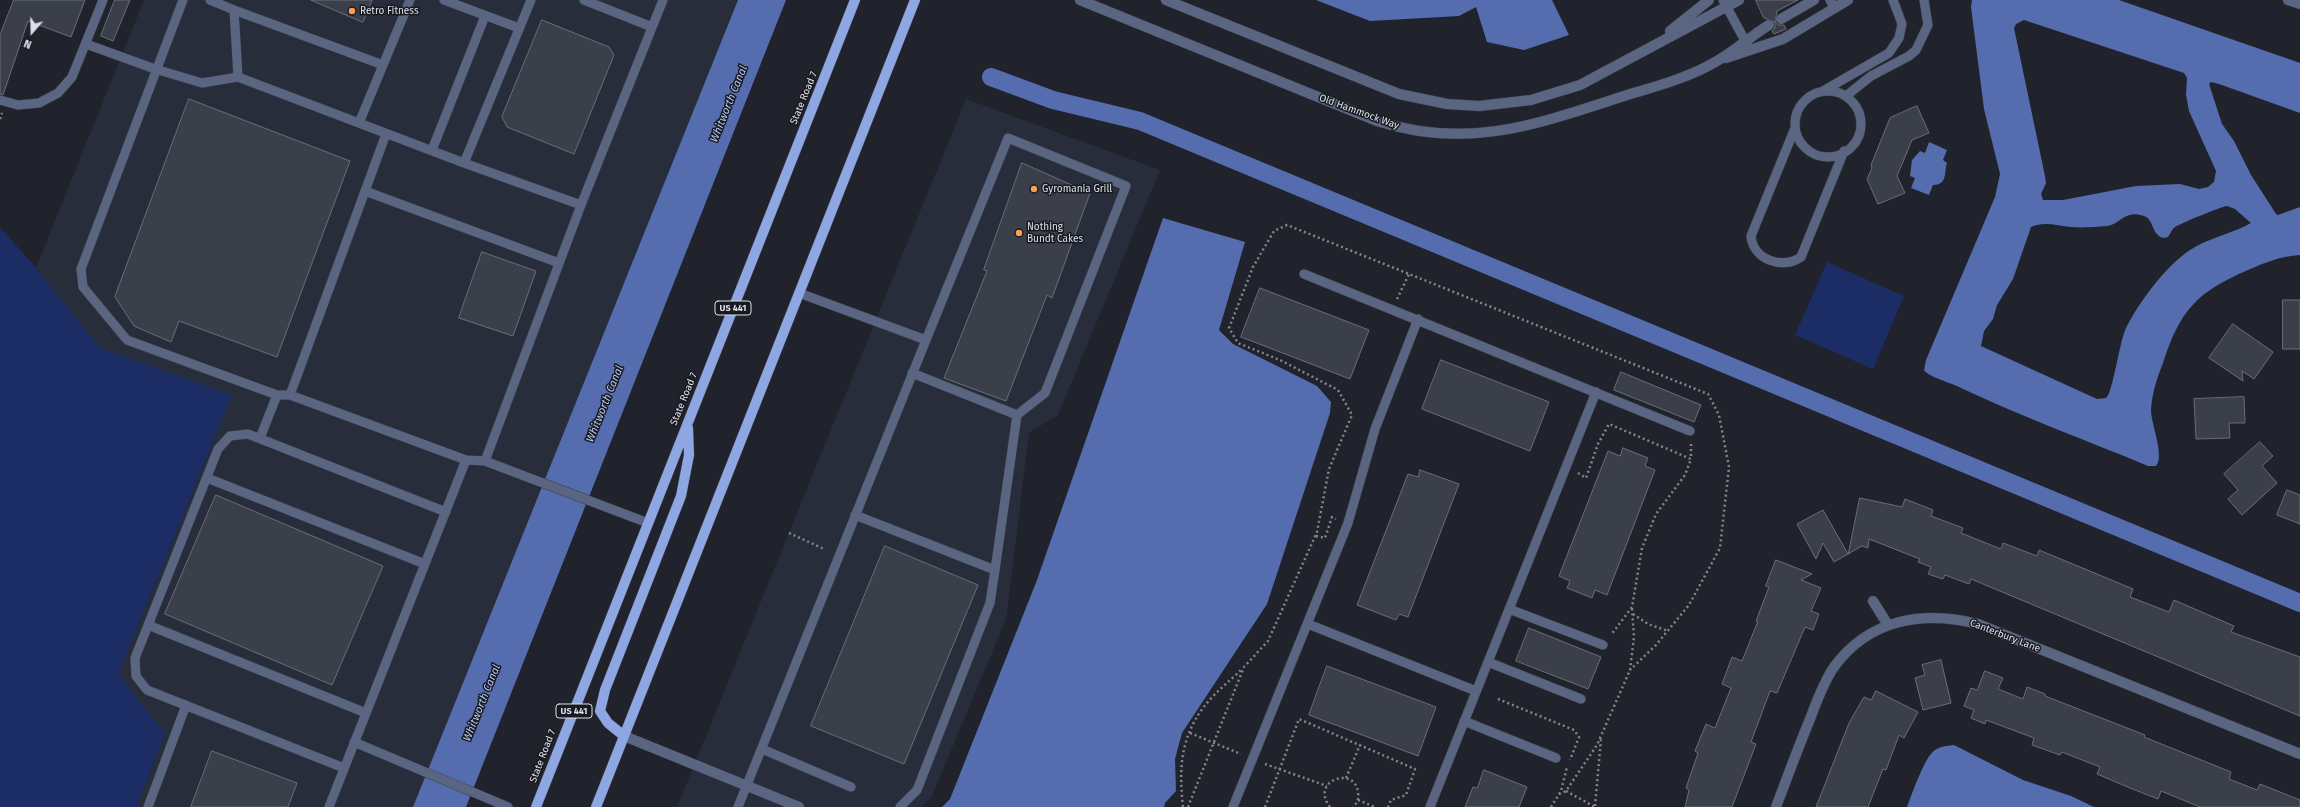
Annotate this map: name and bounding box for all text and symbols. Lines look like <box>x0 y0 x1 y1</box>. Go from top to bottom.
place label: Retro Fitness <box>360 5 419 17</box>
marker: Retro Fitness <box>347 6 357 16</box>
north arrow <box>12 12 52 52</box>
text: N <box>22 36 33 51</box>
water label: Whitworth Canal <box>708 64 750 144</box>
street label: State Road 7 <box>788 70 820 126</box>
street label: Old Hammock Way <box>1317 92 1401 132</box>
place label: Gyromania Grill <box>1042 183 1112 195</box>
marker: Gyromania Grill <box>1029 184 1039 194</box>
place label: Nothing Bundt Cakes <box>1027 221 1083 244</box>
marker: Nothing Bundt Cakes <box>1014 228 1024 238</box>
road number: US 441 <box>715 301 751 315</box>
water label: Whitworth Canal <box>584 364 626 444</box>
street label: State Road 7 <box>668 371 700 427</box>
street label: Canterbury Lane <box>1968 617 2042 655</box>
water label: Whitworth Canal <box>461 663 503 743</box>
road number: US 441 <box>556 704 592 718</box>
street label: State Road 7 <box>527 728 559 784</box>

